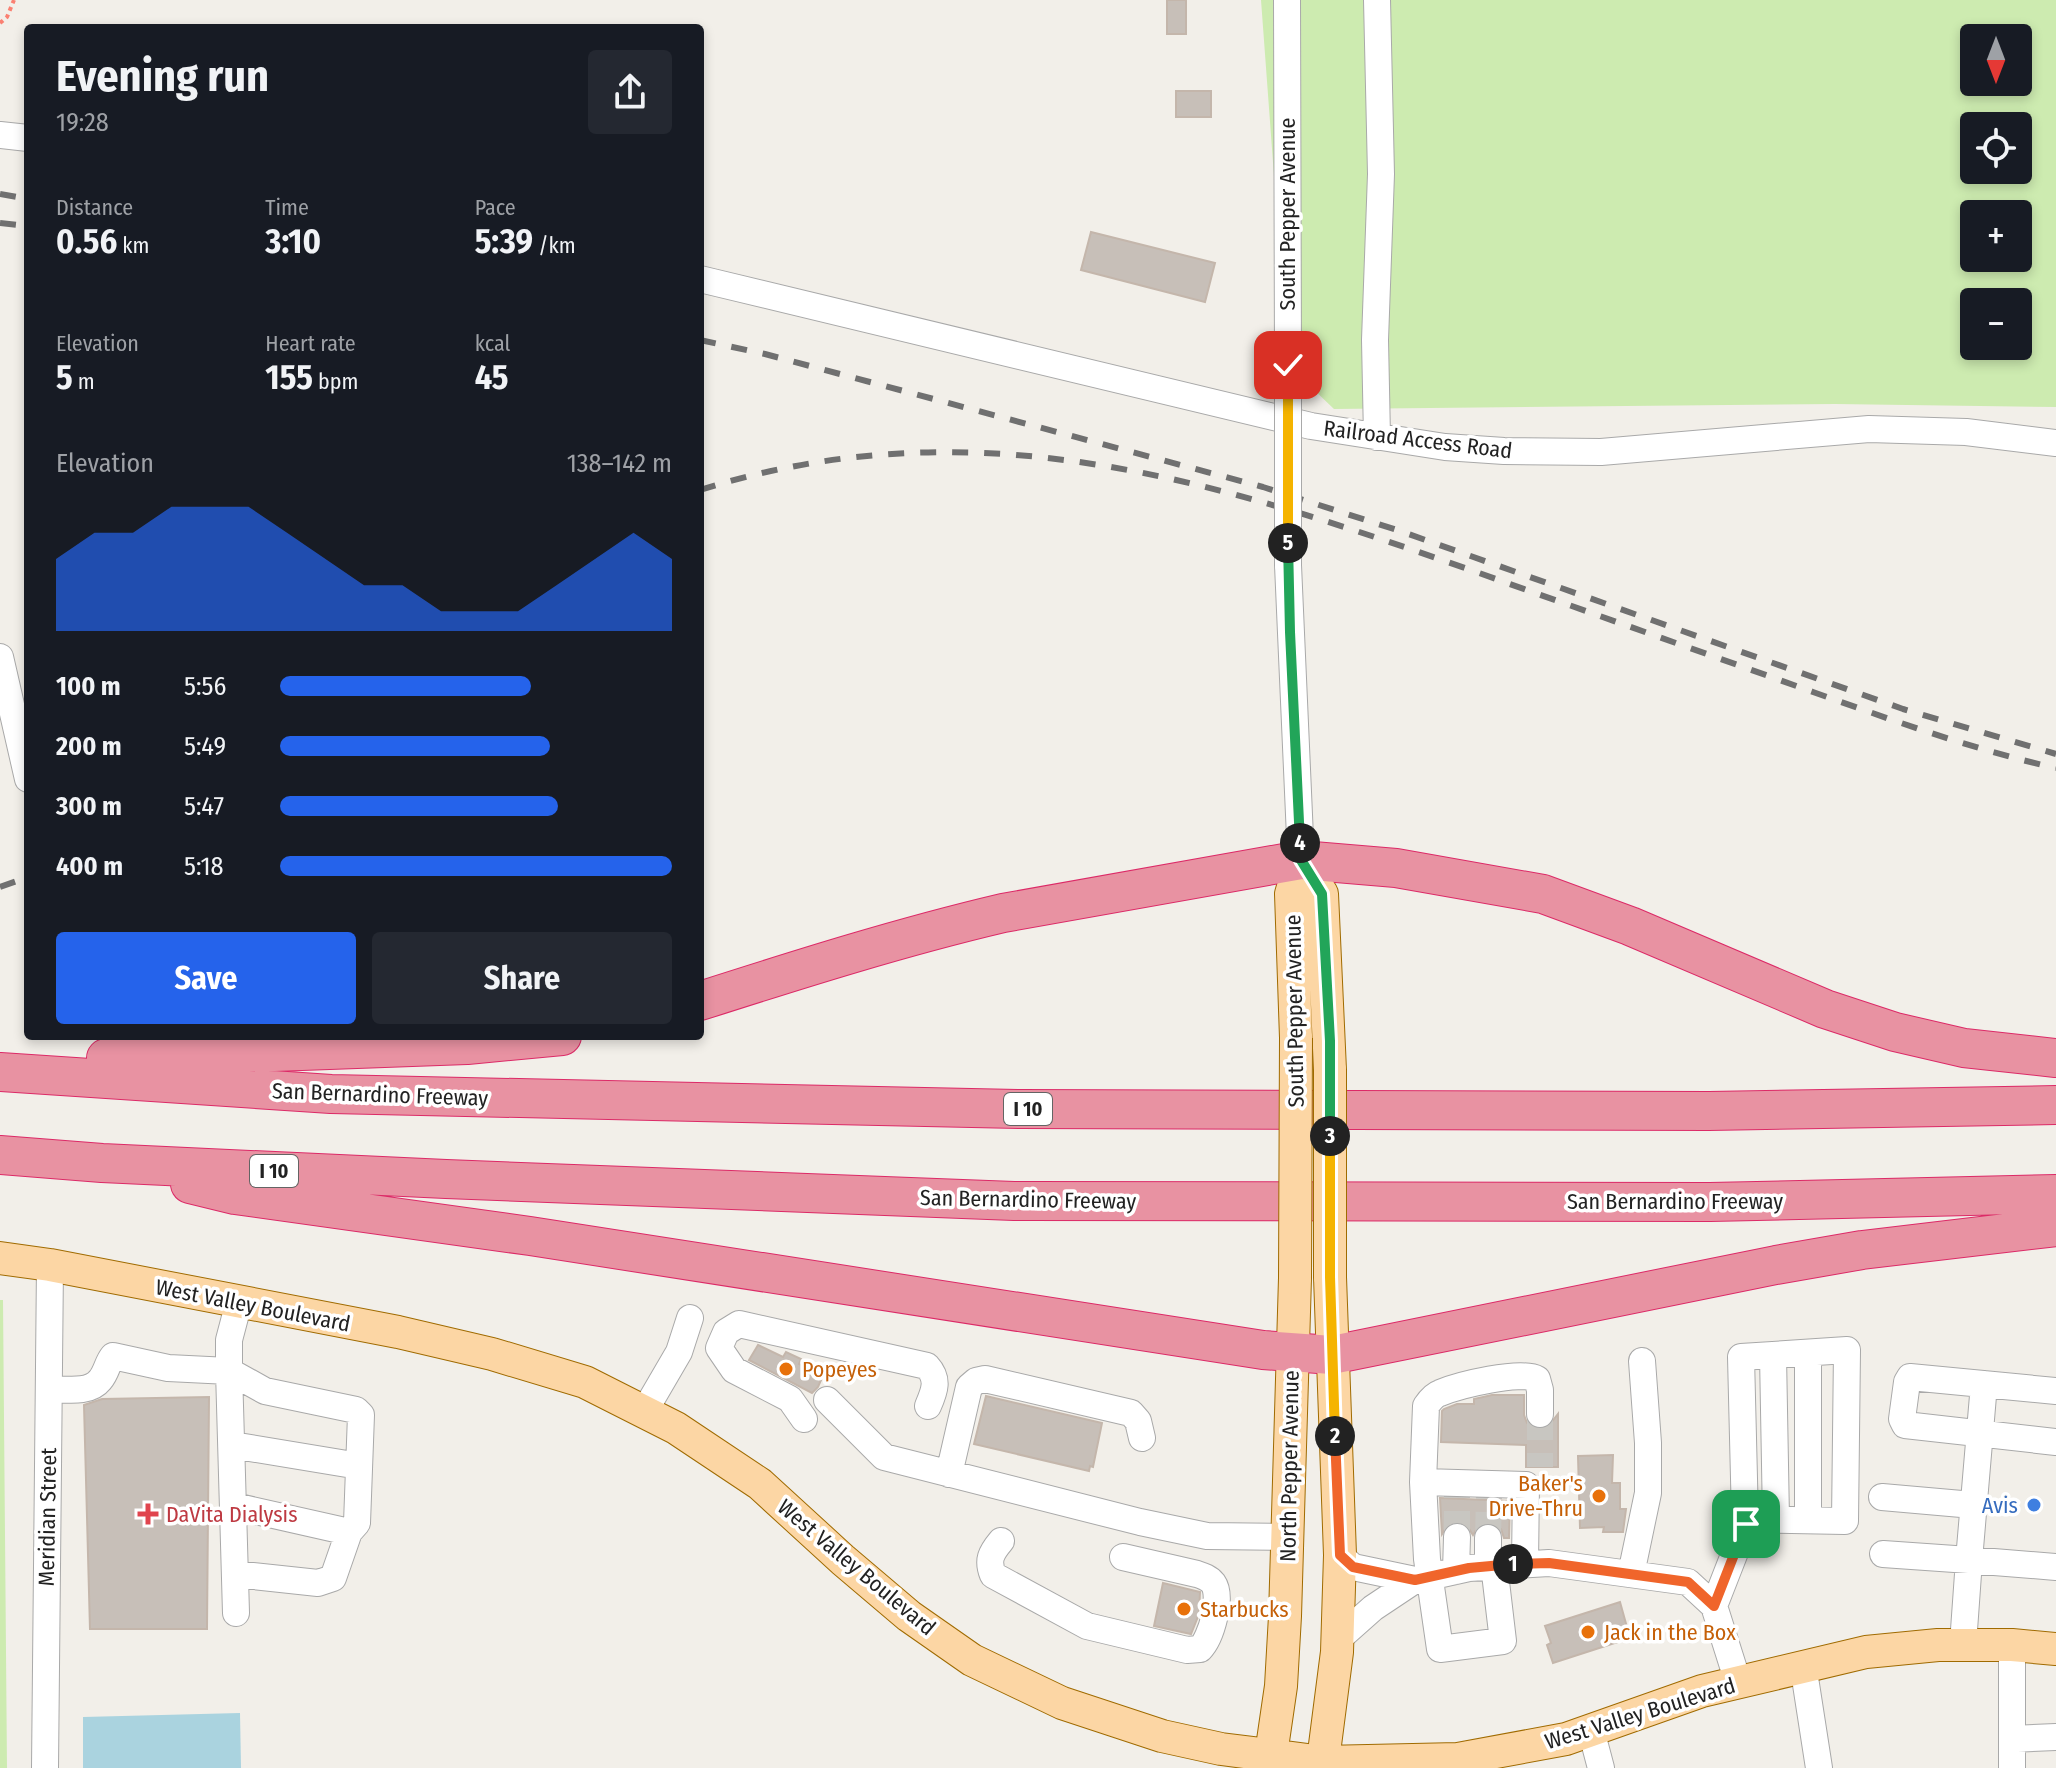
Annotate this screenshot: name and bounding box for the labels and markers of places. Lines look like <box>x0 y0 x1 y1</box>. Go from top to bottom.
pin <box>1254 331 1322 399</box>
pin: 5 <box>1268 523 1308 563</box>
pin: 4 <box>1280 823 1320 863</box>
pin: 3 <box>1310 1116 1350 1156</box>
place label: Popeyes <box>802 1356 877 1383</box>
marker: Popeyes <box>777 1360 795 1378</box>
pin: 2 <box>1315 1416 1355 1456</box>
place label: Baker's Drive-Thru <box>1488 1470 1583 1522</box>
marker: Baker's Drive-Thru <box>1590 1487 1608 1505</box>
pin <box>1712 1490 1780 1558</box>
place label: Avis <box>1982 1492 2018 1519</box>
marker: Avis <box>2025 1496 2043 1514</box>
place label: DaVita Dialysis <box>166 1501 298 1528</box>
marker: DaVita Dialysis <box>137 1503 159 1525</box>
pin: 1 <box>1493 1544 1533 1584</box>
place label: Starbucks <box>1200 1596 1289 1623</box>
marker: Starbucks <box>1175 1600 1193 1618</box>
place label: Jack in the Box <box>1604 1619 1736 1646</box>
marker: Jack in the Box <box>1579 1623 1597 1641</box>

